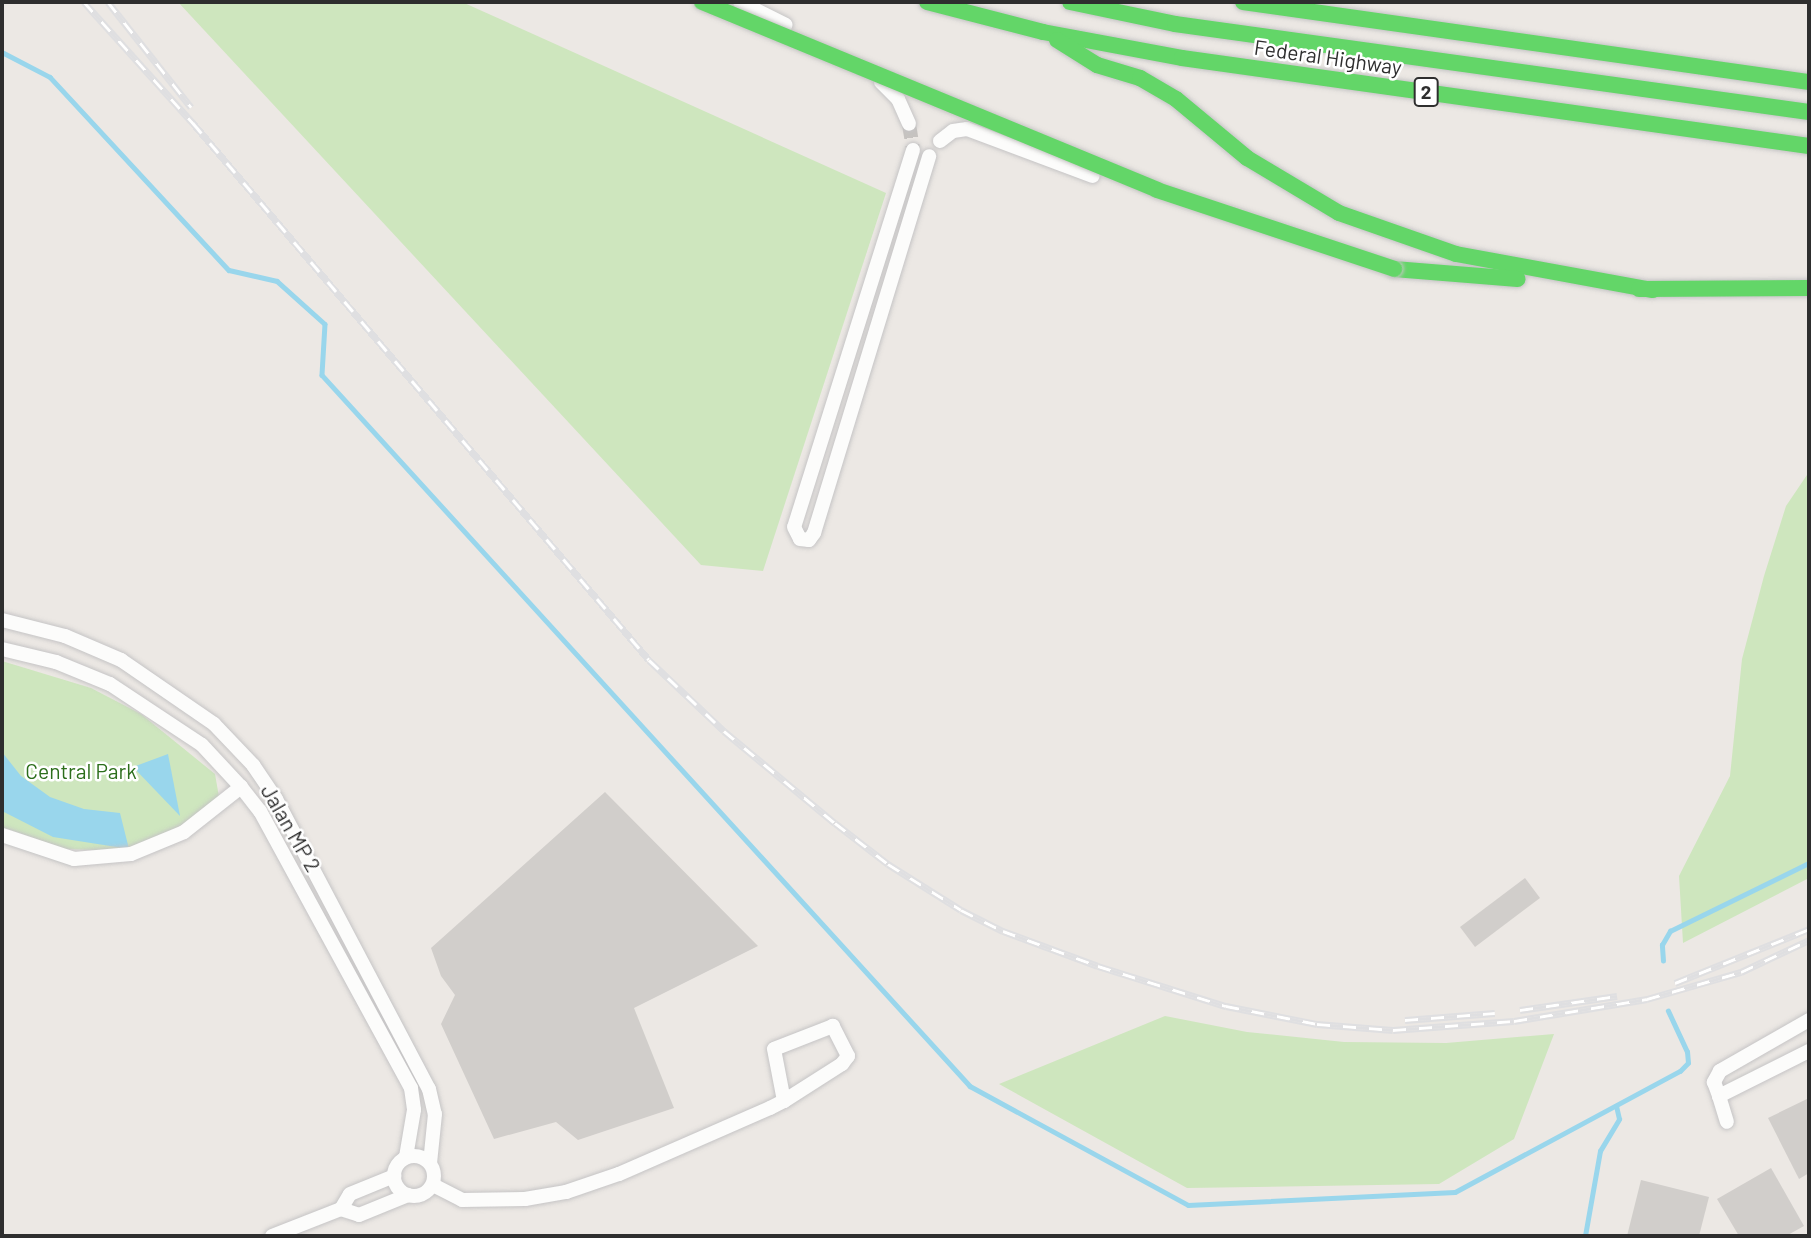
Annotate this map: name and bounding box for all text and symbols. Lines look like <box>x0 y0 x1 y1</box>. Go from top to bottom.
street label: Federal Highway <box>1252 34 1404 80</box>
road number: 2 <box>1412 76 1440 108</box>
park label: Central Park <box>25 758 137 784</box>
street label: Jalan MP 2 <box>256 780 326 876</box>

